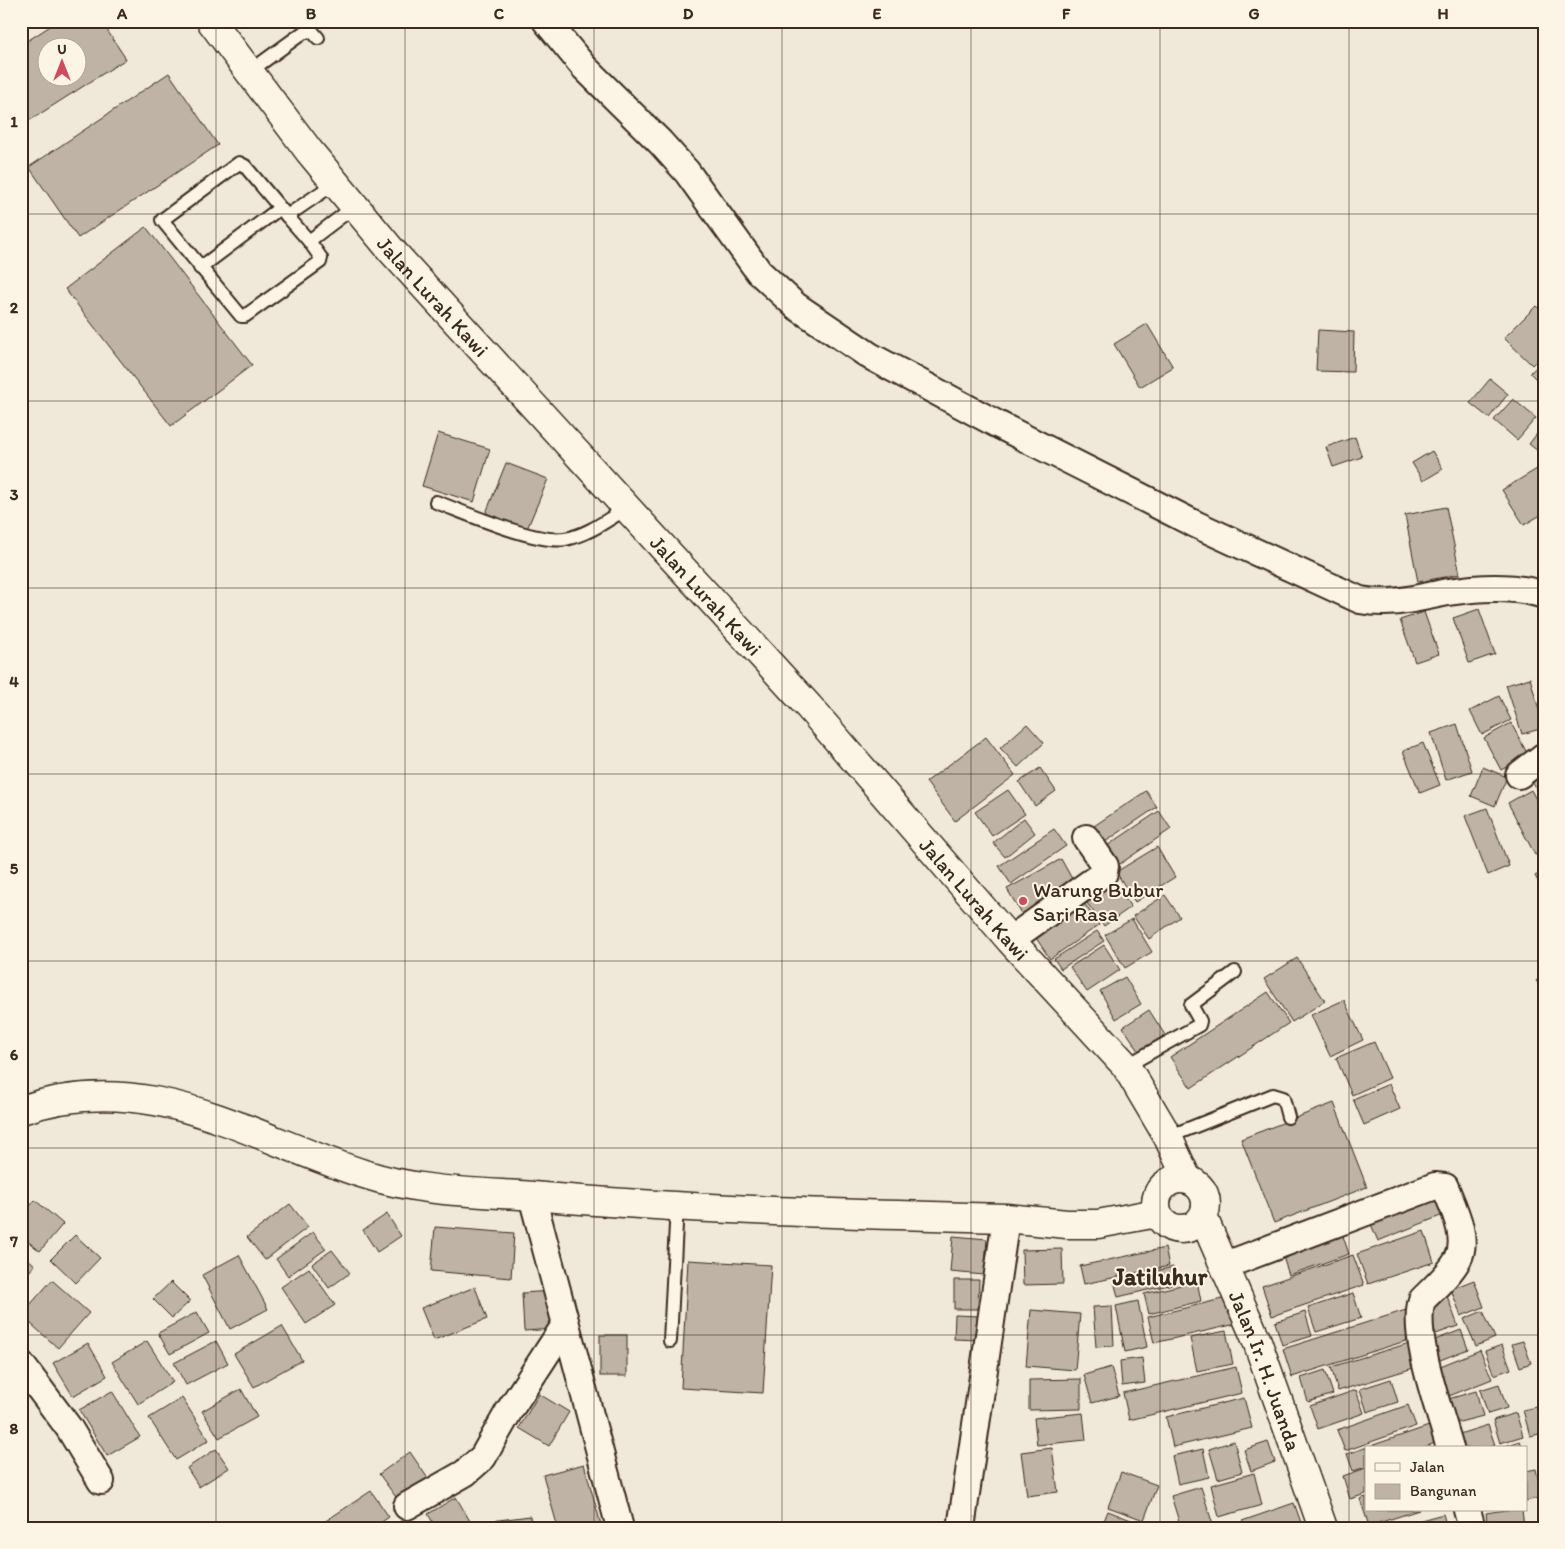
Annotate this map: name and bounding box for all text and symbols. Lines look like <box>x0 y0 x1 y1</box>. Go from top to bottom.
text: A <box>116 4 128 23</box>
text: B <box>306 4 317 23</box>
text: C <box>494 4 505 23</box>
text: D <box>683 4 694 23</box>
text: E <box>873 4 882 23</box>
text: F <box>1062 4 1071 23</box>
text: G <box>1248 4 1260 23</box>
text: H <box>1437 4 1449 23</box>
north arrow <box>38 38 88 88</box>
text: U <box>57 41 67 58</box>
text: 1 <box>10 112 18 131</box>
street label: Jalan Lurah Kawi <box>372 231 494 362</box>
text: 2 <box>10 298 19 317</box>
text: 3 <box>10 485 19 504</box>
street label: Jalan Lurah Kawi <box>645 530 768 660</box>
text: 4 <box>9 672 19 691</box>
street label: Jalan Lurah Kawi <box>915 832 1035 965</box>
text: 5 <box>10 859 19 878</box>
place label: Warung Bubur Sari Rasa <box>1033 877 1163 926</box>
marker: Warung Bubur Sari Rasa <box>1017 895 1029 907</box>
text: 6 <box>10 1045 19 1064</box>
text: 7 <box>9 1232 18 1251</box>
district label: Jatiluhur <box>1112 1262 1208 1291</box>
street label: Jalan Ir. H. Juanda <box>1224 1287 1307 1454</box>
text: 8 <box>10 1419 19 1438</box>
legend <box>1365 1446 1528 1512</box>
text: Jalan <box>1410 1458 1444 1476</box>
text: Bangunan <box>1410 1482 1477 1500</box>

